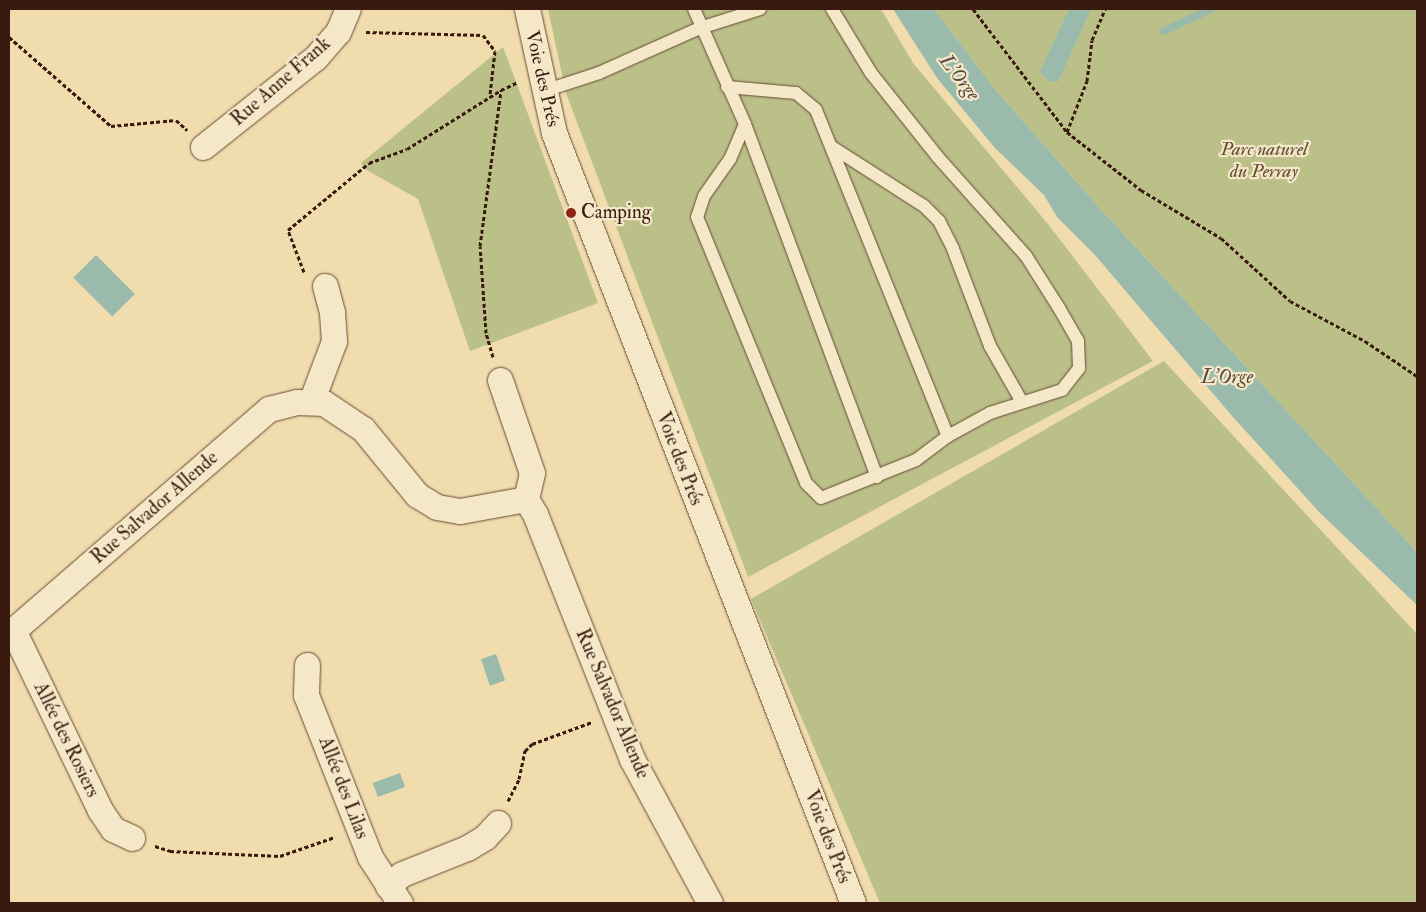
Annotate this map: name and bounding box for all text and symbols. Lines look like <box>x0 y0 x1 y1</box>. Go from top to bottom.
street label: Voie des Prés <box>520 29 564 129</box>
street label: Rue Anne Frank <box>227 33 335 131</box>
water label: L'Orge <box>934 49 986 105</box>
park label: Parc naturel du Perray <box>1221 139 1307 183</box>
place label: Camping <box>581 202 651 224</box>
marker: Camping <box>565 207 577 219</box>
water label: L'Orge <box>1201 364 1253 388</box>
street label: Voie des Prés <box>651 409 707 509</box>
street label: Rue Salvador Allende <box>87 447 223 569</box>
street label: Rue Salvador Allende <box>570 626 654 782</box>
street label: Allée des Rosiers <box>28 679 104 801</box>
street label: Allée des Lilas <box>313 734 373 842</box>
street label: Voie des Prés <box>799 787 855 887</box>

